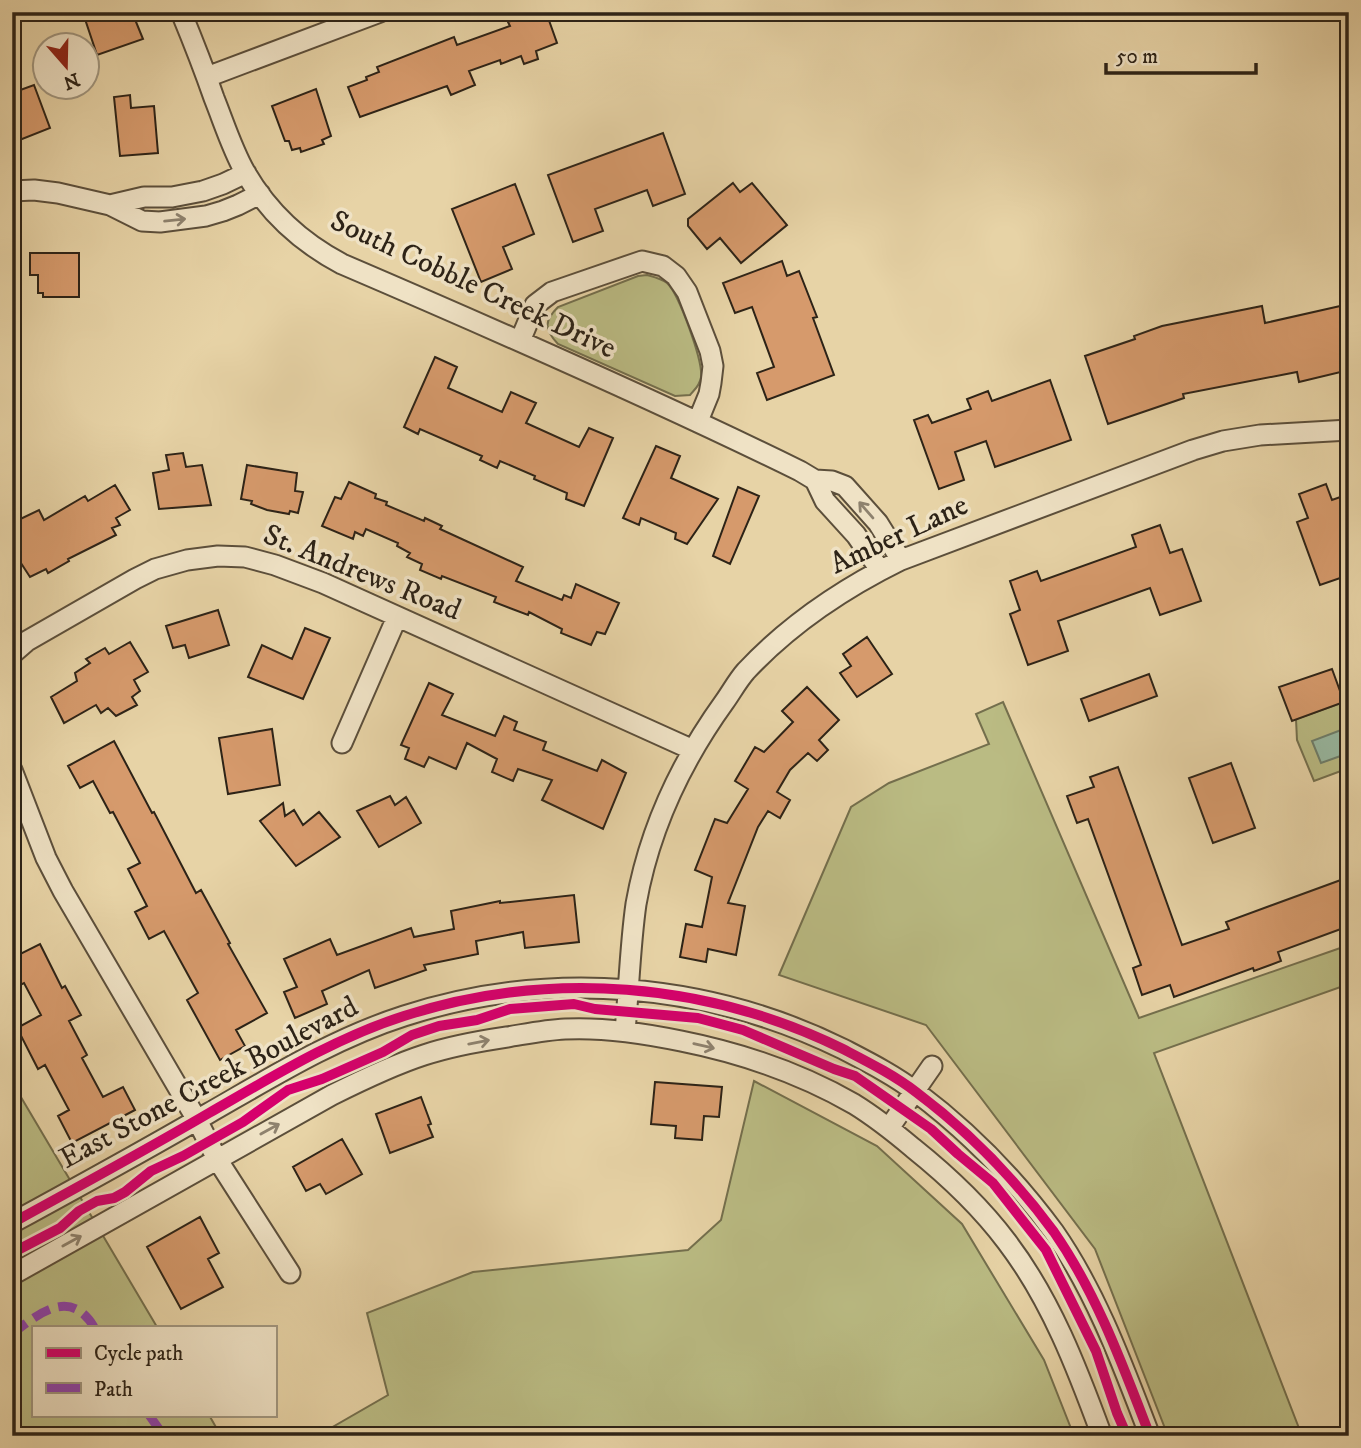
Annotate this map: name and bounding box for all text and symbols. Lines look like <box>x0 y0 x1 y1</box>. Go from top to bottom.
north arrow <box>32 32 102 102</box>
scale bar <box>1106 32 1256 76</box>
text: 50 m <box>1116 44 1158 70</box>
text: N <box>60 67 83 94</box>
street label: South Cobble Creek Drive <box>324 203 622 367</box>
one-way arrow <box>163 214 186 227</box>
street label: Amber Lane <box>824 487 974 583</box>
one-way arrow <box>858 501 874 519</box>
street label: St. Andrews Road <box>258 517 466 629</box>
street label: East Stone Creek Boulevard <box>53 989 365 1177</box>
one-way arrow <box>467 1035 490 1048</box>
one-way arrow <box>692 1039 715 1053</box>
one-way arrow <box>259 1122 280 1135</box>
one-way arrow <box>61 1234 81 1248</box>
legend <box>32 1326 276 1416</box>
text: Cycle path <box>94 1341 183 1367</box>
text: Path <box>94 1377 133 1403</box>

